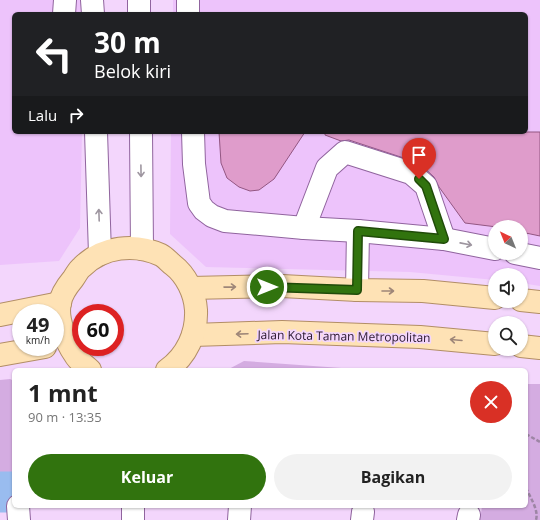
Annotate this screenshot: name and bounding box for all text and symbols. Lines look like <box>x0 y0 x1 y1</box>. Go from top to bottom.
text: 30 m <box>94 23 161 61</box>
icon: left <box>28 28 80 80</box>
text: Belok kiri <box>94 59 171 83</box>
icon: right <box>65 104 87 126</box>
text: Lalu <box>28 105 57 125</box>
pin <box>402 138 436 179</box>
icon: arrive <box>408 144 430 166</box>
one-way arrow <box>137 164 145 177</box>
one-way arrow <box>95 209 102 222</box>
north arrow <box>488 220 528 260</box>
map controls <box>488 220 528 356</box>
one-way arrow <box>459 240 472 248</box>
position arrow <box>246 266 288 308</box>
button: sound <box>488 268 528 308</box>
one-way arrow <box>223 283 236 291</box>
one-way arrow <box>381 287 394 295</box>
speed limit sign: 60 <box>72 304 124 356</box>
text: 49 <box>27 311 49 338</box>
button: search <box>488 316 528 356</box>
street label: Jalan Kota Taman Metropolitan <box>256 326 431 346</box>
one-way arrow <box>236 330 249 337</box>
text: km/h <box>26 333 50 347</box>
one-way arrow <box>450 336 463 344</box>
text: 1 mnt <box>28 376 98 409</box>
button: close <box>470 381 512 423</box>
text: 90 m · 13:35 <box>28 408 102 426</box>
button: Keluar <box>28 454 266 500</box>
button: Bagikan <box>274 454 512 500</box>

